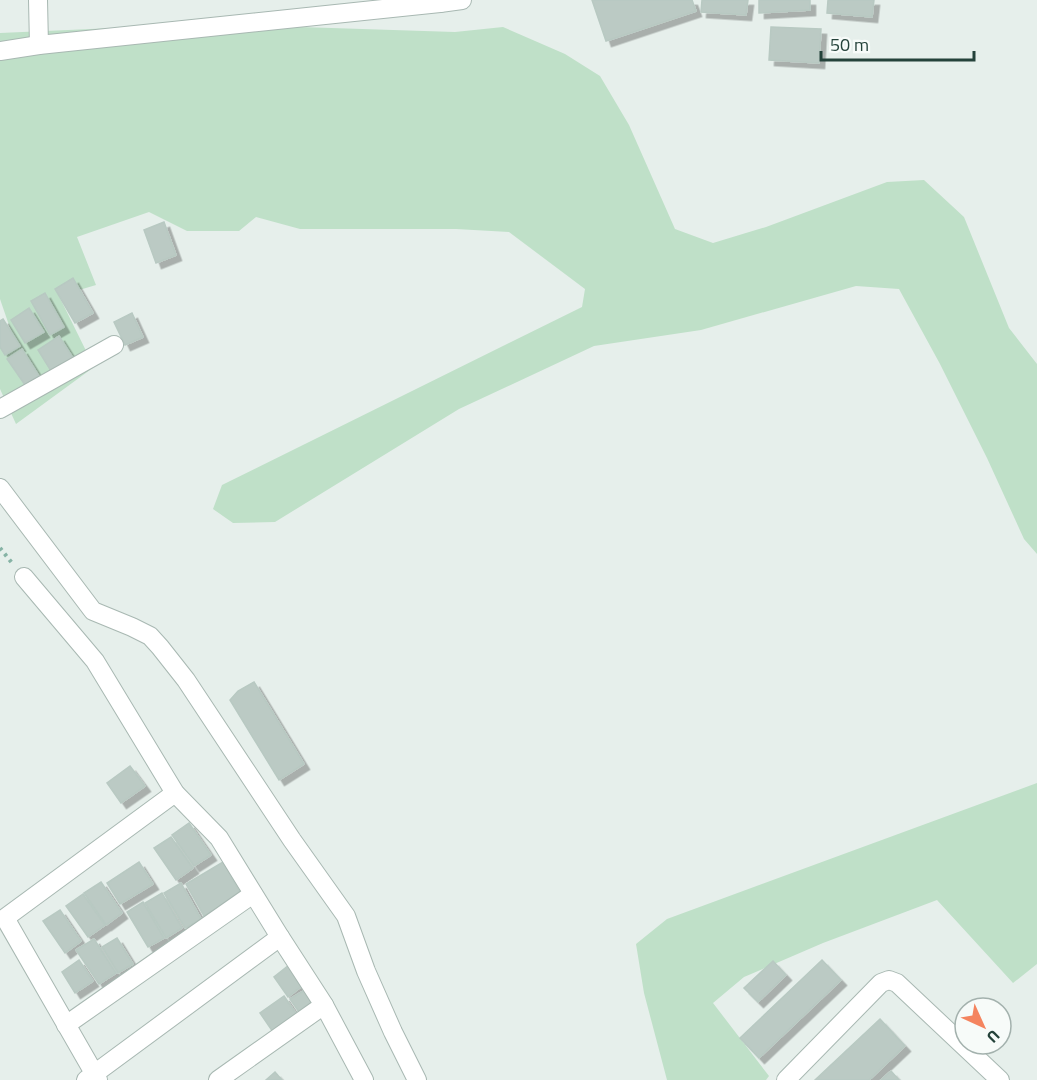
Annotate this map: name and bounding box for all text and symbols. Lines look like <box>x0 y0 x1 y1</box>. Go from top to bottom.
scale bar <box>821 24 974 62</box>
text: 50 m <box>830 31 869 58</box>
north arrow <box>953 996 1013 1056</box>
text: U <box>981 1024 1006 1049</box>

